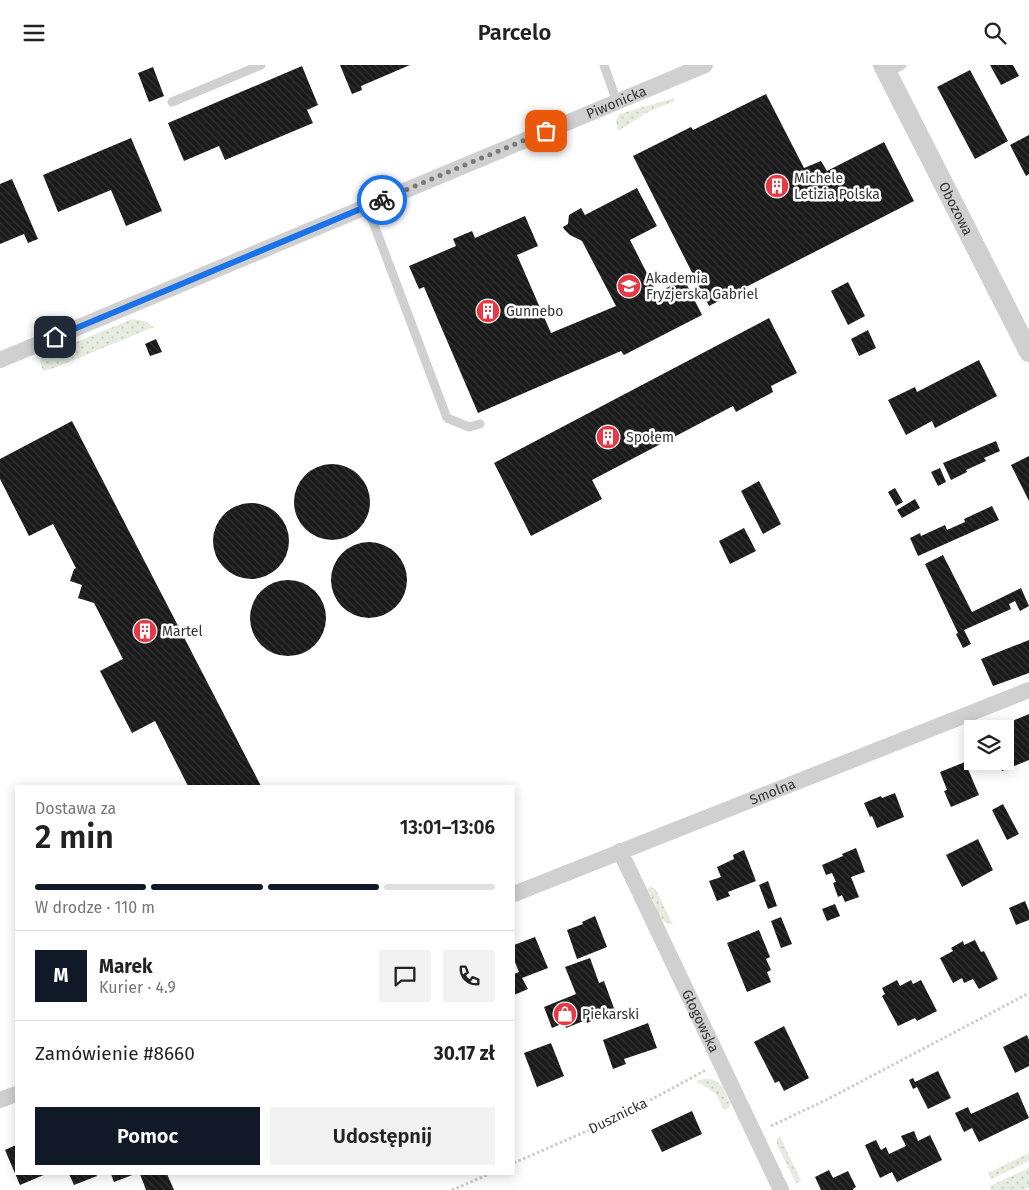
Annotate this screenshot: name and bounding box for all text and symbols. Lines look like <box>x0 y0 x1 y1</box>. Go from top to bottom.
icon: menu <box>20 19 48 47</box>
text: Parcelo <box>478 19 551 46</box>
icon: search <box>981 19 1009 47</box>
street label: Piwonicka <box>584 82 649 122</box>
pin <box>525 110 567 152</box>
icon: bag <box>532 117 560 145</box>
place label: Michele Letizia Polska <box>794 170 880 203</box>
building icon: Michele Letizia Polska <box>764 173 790 199</box>
courier <box>357 175 407 225</box>
street label: Obozowa <box>935 179 977 238</box>
icon: bike <box>368 186 396 214</box>
place label: Akademia Fryzjerska Gabriel <box>646 270 758 303</box>
school or university icon: Akademia Fryzjerska Gabriel <box>616 273 642 299</box>
building icon: Gunnebo <box>475 298 501 324</box>
place label: Gunnebo <box>506 303 564 320</box>
pin <box>34 316 76 358</box>
icon: home <box>41 323 69 351</box>
building icon: Społem <box>595 424 621 450</box>
place label: Społem <box>626 429 674 446</box>
building icon: Martel <box>132 618 158 644</box>
place label: Martel <box>162 623 203 640</box>
map controls <box>964 720 1014 770</box>
button: layers <box>964 720 1014 770</box>
street label: Smolna <box>747 775 798 808</box>
text: Dostawa za <box>35 799 116 818</box>
text: 13:01–13:06 <box>400 816 495 839</box>
text: 2 min <box>35 818 114 856</box>
text: W drodze · 110 m <box>35 898 155 917</box>
button: chat <box>379 950 431 1002</box>
button: phone <box>443 950 495 1002</box>
text: Marek <box>99 955 152 978</box>
text: M <box>54 964 68 987</box>
text: Kurier · 4.9 <box>99 978 176 997</box>
street label: Głogowska <box>678 987 723 1055</box>
shop icon: Piekarski <box>552 1001 578 1027</box>
place label: Piekarski <box>582 1006 639 1023</box>
text: Zamówienie #8660 <box>35 1042 195 1065</box>
text: 30.17 zł <box>434 1042 495 1065</box>
street label: Dusznicka <box>586 1094 650 1138</box>
button: Pomoc <box>35 1107 260 1165</box>
button: Udostępnij <box>270 1107 495 1165</box>

